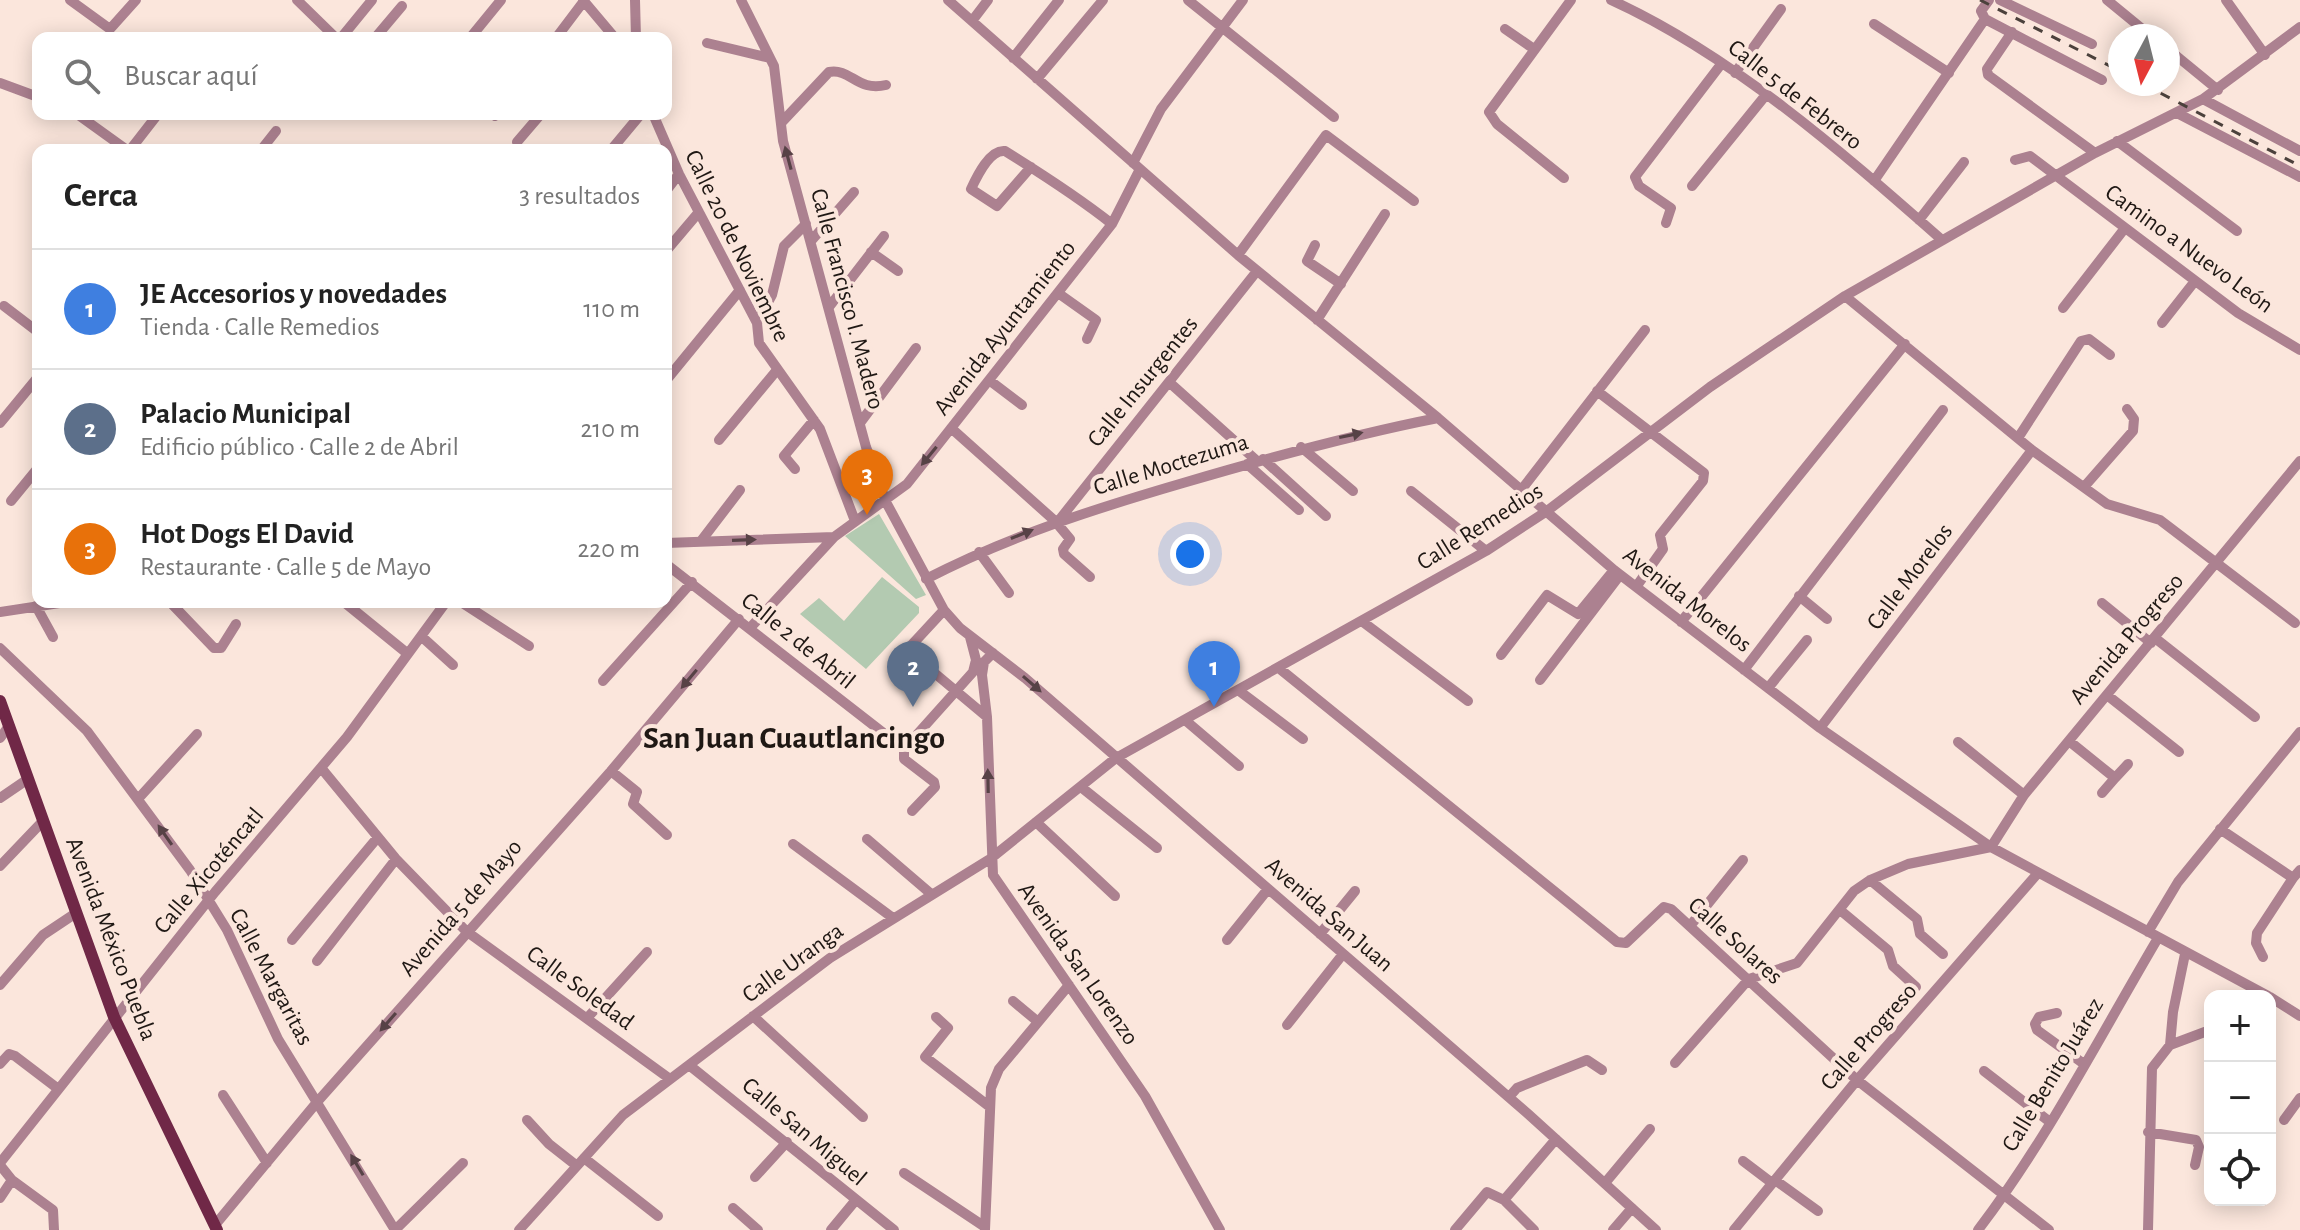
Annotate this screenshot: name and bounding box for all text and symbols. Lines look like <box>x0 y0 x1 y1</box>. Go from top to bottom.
north arrow <box>2108 24 2180 96</box>
search box <box>32 32 672 120</box>
street label: Calle 5 de Febrero <box>1723 35 1867 155</box>
icon: search <box>60 54 104 98</box>
text: Buscar aquí <box>124 61 258 91</box>
one-way arrow <box>781 145 794 169</box>
street label: Calle 20 de Noviembre <box>680 146 794 346</box>
text: Cerca <box>64 179 138 213</box>
street label: Camino a Nuevo León <box>2101 180 2277 318</box>
text: 3 resultados <box>519 183 640 209</box>
street label: Calle Francisco I. Madero <box>806 186 888 412</box>
street label: Avenida Ayuntamiento <box>930 236 1080 420</box>
text: JE Accesorios y novedades <box>140 279 447 309</box>
text: 1 <box>85 296 95 322</box>
text: 110 m <box>583 296 640 322</box>
street label: Calle Insurgentes <box>1083 312 1203 452</box>
text: Tienda · Calle Remedios <box>140 314 380 340</box>
text: Palacio Municipal <box>140 399 351 429</box>
text: 2 <box>84 416 96 442</box>
text: 210 m <box>580 416 640 442</box>
one-way arrow <box>1338 428 1363 441</box>
street label: Calle Moctezuma <box>1091 430 1251 500</box>
text: Edificio público · Calle 2 de Abril <box>140 434 459 460</box>
one-way arrow <box>920 446 937 467</box>
pin: 3 <box>841 449 893 515</box>
street label: Calle Remedios <box>1413 479 1547 575</box>
text: Hot Dogs El David <box>140 519 354 549</box>
street label: Calle Morelos <box>1863 520 1957 634</box>
one-way arrow <box>1010 528 1034 541</box>
one-way arrow <box>732 533 757 546</box>
your location <box>1170 534 1210 574</box>
text: 3 <box>84 536 96 562</box>
text: 220 m <box>578 536 640 562</box>
street label: Avenida Morelos <box>1618 543 1756 657</box>
text: Restaurante · Calle 5 de Mayo <box>140 554 431 580</box>
street label: Avenida Progreso <box>2065 569 2189 709</box>
street label: Calle 2 de Abril <box>737 588 859 694</box>
pin: 2 <box>887 641 939 707</box>
pin: 1 <box>1188 641 1240 707</box>
one-way arrow <box>681 668 698 688</box>
one-way arrow <box>1021 675 1041 692</box>
district label: San Juan Cuautlancingo <box>643 722 945 754</box>
one-way arrow <box>982 768 995 793</box>
street label: Calle Xicoténcatl <box>150 804 268 938</box>
one-way arrow <box>158 825 173 846</box>
street label: Avenida México Puebla <box>61 834 161 1044</box>
street label: Avenida 5 de Mayo <box>395 835 527 981</box>
street label: Avenida San Juan <box>1260 853 1398 977</box>
street label: Avenida San Lorenzo <box>1013 879 1143 1049</box>
street label: Calle Solares <box>1683 893 1787 989</box>
street label: Calle Margaritas <box>225 905 317 1049</box>
street label: Calle Uranga <box>738 919 848 1007</box>
street label: Calle Soledad <box>522 941 638 1035</box>
street label: Calle Progreso <box>1816 979 1922 1095</box>
map controls <box>2204 990 2276 1206</box>
button: + <box>2204 990 2276 1062</box>
street label: Calle Benito Juárez <box>1998 994 2108 1156</box>
one-way arrow <box>380 1011 397 1031</box>
button: − <box>2204 1062 2276 1134</box>
street label: Calle San Miguel <box>737 1073 871 1191</box>
button: locate <box>2204 1134 2276 1206</box>
one-way arrow <box>350 1154 364 1176</box>

